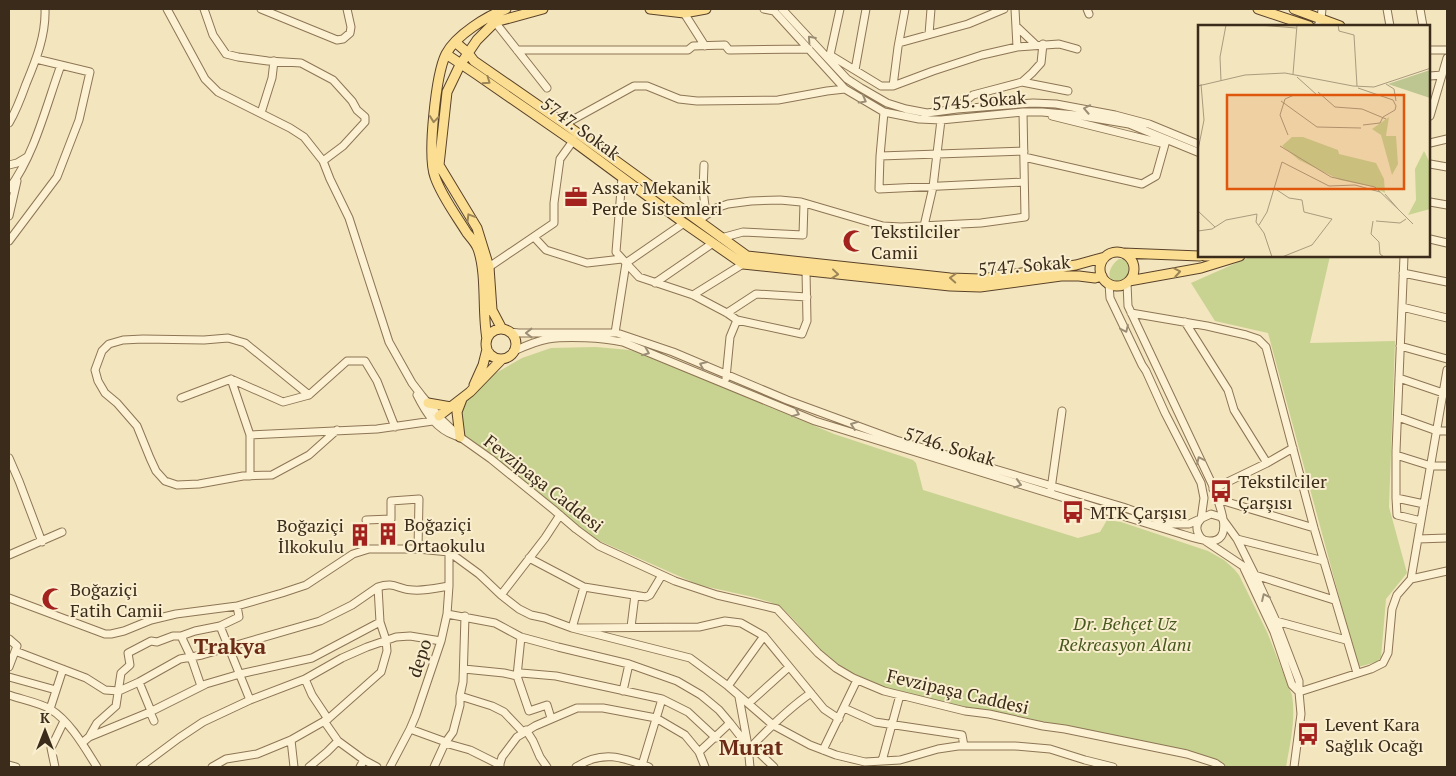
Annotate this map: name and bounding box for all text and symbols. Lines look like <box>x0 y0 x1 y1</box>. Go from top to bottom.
inset map <box>1198 25 1431 258</box>
one-way arrow <box>807 36 816 45</box>
one-way arrow <box>481 75 491 84</box>
street label: 5745. Sokak <box>931 85 1028 115</box>
street label: 5747. Sokak <box>537 91 626 165</box>
one-way arrow <box>857 93 866 103</box>
one-way arrow <box>1082 105 1091 115</box>
one-way arrow <box>429 116 440 124</box>
place label: Assav Mekanik Perde Sistemleri <box>592 175 723 220</box>
office icon: Assav Mekanik Perde Sistemleri <box>563 184 589 210</box>
one-way arrow <box>467 213 477 222</box>
place label: Tekstilciler Camii <box>871 219 960 264</box>
mosque icon: Tekstilciler Camii <box>841 228 867 254</box>
street label: 5747. Sokak <box>977 249 1072 281</box>
one-way arrow <box>832 268 840 279</box>
one-way arrow <box>1173 268 1182 278</box>
one-way arrow <box>949 272 957 283</box>
one-way arrow <box>1119 324 1129 333</box>
one-way arrow <box>524 328 532 338</box>
one-way arrow <box>641 345 650 356</box>
one-way arrow <box>699 360 708 371</box>
one-way arrow <box>791 407 800 418</box>
one-way arrow <box>850 421 859 431</box>
street label: 5746. Sokak <box>901 421 999 471</box>
street label: Fevzipaşa Caddesi <box>479 429 609 537</box>
one-way arrow <box>1196 456 1207 465</box>
place label: Tekstilciler Çarşısı <box>1238 469 1327 514</box>
one-way arrow <box>1013 478 1021 488</box>
bus stop icon: Tekstilciler Çarşısı <box>1208 478 1234 504</box>
bus stop icon: MTK Çarşısı <box>1060 499 1086 525</box>
place label: MTK Çarşısı <box>1090 500 1187 524</box>
place label: Boğaziçi Ortaokulu <box>404 512 485 557</box>
place label: Boğaziçi İlkokulu <box>276 513 344 558</box>
building icon: Boğaziçi Ortaokulu <box>375 521 401 547</box>
building icon: Boğaziçi İlkokulu <box>347 522 373 548</box>
place label: Boğaziçi Fatih Camii <box>70 577 163 622</box>
mosque icon: Boğaziçi Fatih Camii <box>40 586 66 612</box>
one-way arrow <box>1261 593 1272 602</box>
park label: Dr. Behçet Uz Rekreasyon Alanı <box>1058 611 1191 656</box>
district label: Trakya <box>194 631 266 660</box>
street label: depo <box>402 636 436 680</box>
street label: Fevzipaşa Caddesi <box>885 663 1031 719</box>
north arrow <box>20 706 70 756</box>
text: K <box>40 708 50 727</box>
place label: Levent Kara Sağlık Ocağı <box>1325 712 1423 757</box>
bus stop icon: Levent Kara Sağlık Ocağı <box>1295 721 1321 747</box>
district label: Murat <box>719 732 784 761</box>

